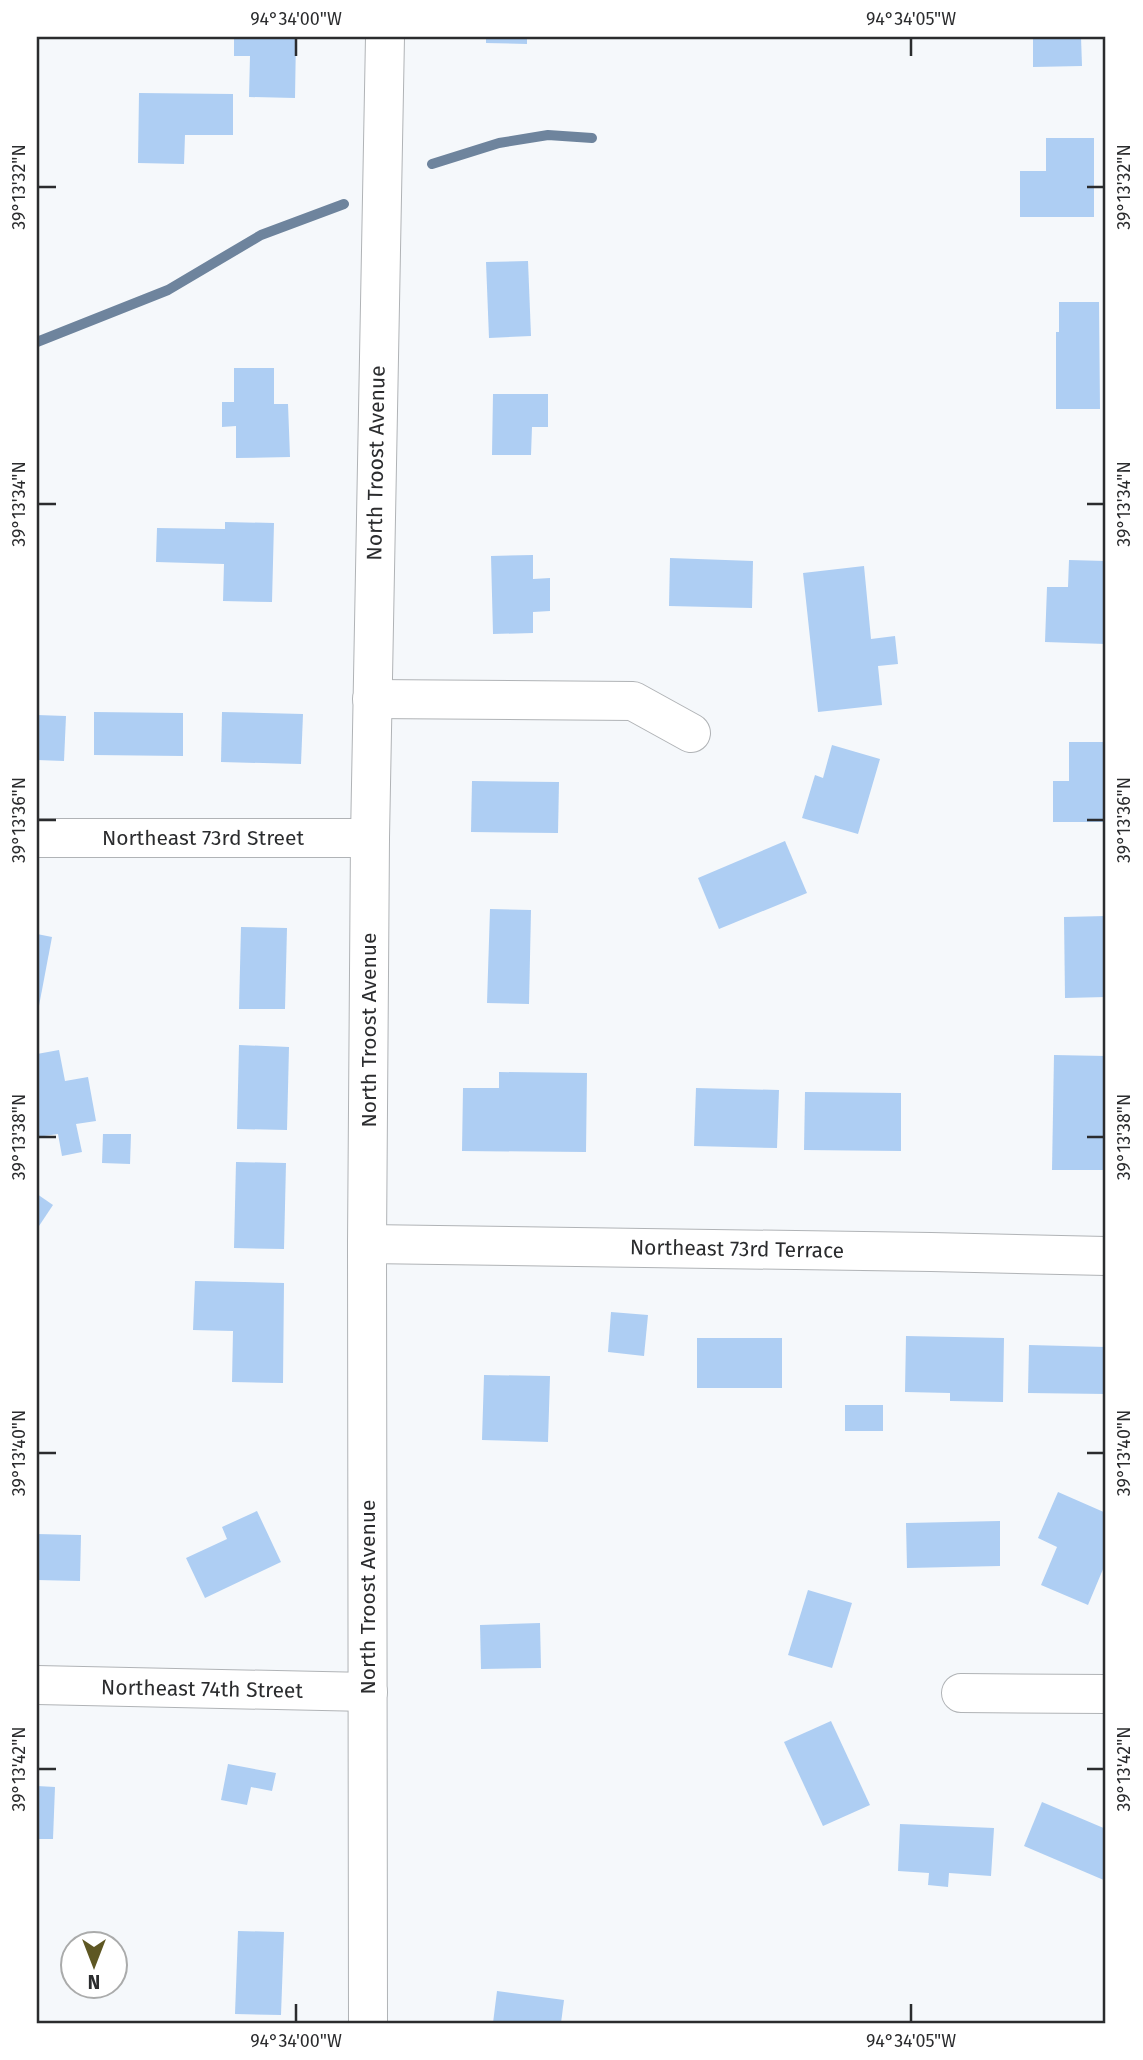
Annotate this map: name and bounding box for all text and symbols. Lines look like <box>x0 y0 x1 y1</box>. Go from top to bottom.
text: 94°34'00"W <box>250 8 342 30</box>
text: 94°34'05"W <box>866 8 956 30</box>
text: 39°13'32"N <box>8 144 30 230</box>
text: 39°13'32"N <box>1113 144 1135 230</box>
street label: North Troost Avenue <box>361 365 391 561</box>
text: 39°13'34"N <box>8 461 30 547</box>
text: 39°13'34"N <box>1113 461 1135 547</box>
text: 39°13'36"N <box>8 777 30 863</box>
text: 39°13'36"N <box>1113 777 1135 863</box>
street label: Northeast 73rd Street <box>102 825 304 851</box>
street label: North Troost Avenue <box>356 932 382 1128</box>
text: 39°13'38"N <box>8 1094 30 1180</box>
text: 39°13'38"N <box>1113 1094 1135 1180</box>
street label: Northeast 73rd Terrace <box>630 1234 844 1264</box>
text: 39°13'40"N <box>8 1410 30 1496</box>
text: 39°13'40"N <box>1113 1410 1135 1496</box>
street label: North Troost Avenue <box>355 1499 381 1695</box>
street label: Northeast 74th Street <box>101 1674 304 1704</box>
text: 39°13'42"N <box>8 1726 30 1812</box>
text: 39°13'42"N <box>1113 1726 1135 1812</box>
north arrow <box>60 1930 130 2000</box>
text: N <box>88 1970 100 1993</box>
text: 94°34'00"W <box>250 2030 342 2052</box>
text: 94°34'05"W <box>866 2030 956 2052</box>

